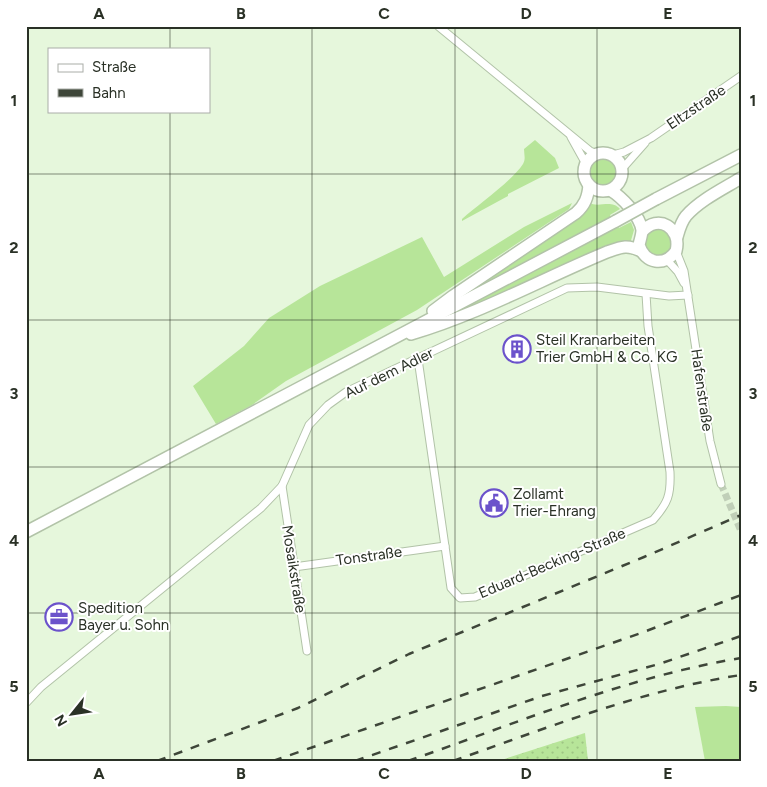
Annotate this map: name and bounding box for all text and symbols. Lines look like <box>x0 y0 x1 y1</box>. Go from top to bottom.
text: A <box>93 4 105 23</box>
text: B <box>236 4 246 23</box>
text: C <box>378 4 390 23</box>
text: D <box>520 4 532 23</box>
text: E <box>663 4 673 23</box>
legend <box>48 48 210 112</box>
text: Straße <box>92 58 136 76</box>
street label: Eltzstraße <box>663 81 729 133</box>
text: Bahn <box>92 84 126 102</box>
text: 1 <box>11 91 17 110</box>
text: 1 <box>750 91 756 110</box>
text: 2 <box>9 238 19 257</box>
text: 2 <box>748 238 758 257</box>
place label: Steil Kranarbeiten Trier GmbH & Co. KG <box>536 331 677 366</box>
building icon: Steil Kranarbeiten Trier GmbH & Co. KG <box>502 334 532 364</box>
street label: Auf dem Adler <box>342 344 436 402</box>
street label: Hafenstraße <box>687 348 717 432</box>
text: 3 <box>10 384 19 403</box>
text: 3 <box>749 384 758 403</box>
place label: Zollamt Trier-Ehrang <box>513 485 596 520</box>
public building icon: Zollamt Trier-Ehrang <box>479 488 509 518</box>
street label: Mosaikstraße <box>278 524 310 614</box>
street label: Eduard-Becking-Straße <box>476 524 628 602</box>
text: 4 <box>9 531 19 550</box>
text: 4 <box>748 531 758 550</box>
street label: Tonstraße <box>335 542 403 570</box>
place label: Spedition Bayer u. Sohn <box>78 599 169 634</box>
office icon: Spedition Bayer u. Sohn <box>44 602 74 632</box>
text: 5 <box>9 677 19 696</box>
text: 5 <box>748 677 758 696</box>
north arrow <box>48 690 98 740</box>
text: N <box>51 711 71 729</box>
text: A <box>93 764 105 783</box>
text: B <box>236 764 246 783</box>
text: C <box>378 764 390 783</box>
text: D <box>520 764 532 783</box>
text: E <box>663 764 673 783</box>

